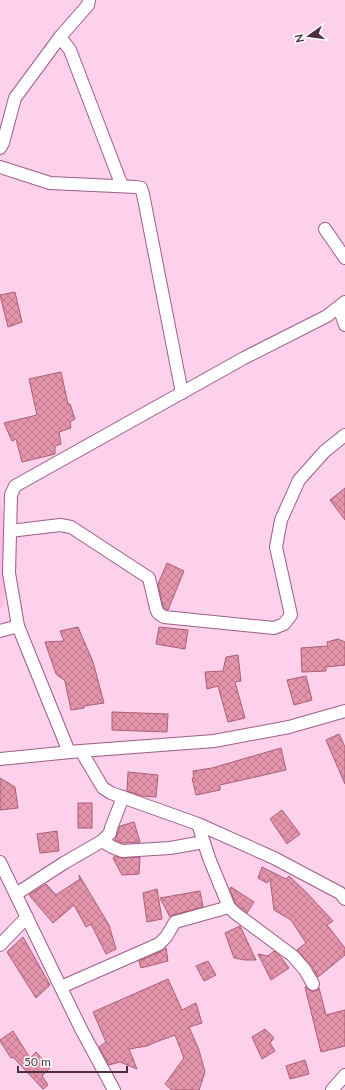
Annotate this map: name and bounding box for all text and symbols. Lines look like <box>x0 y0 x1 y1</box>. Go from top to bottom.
north arrow <box>289 16 329 56</box>
text: N <box>291 33 306 44</box>
scale bar <box>18 1048 127 1074</box>
text: 50 m <box>24 1054 51 1069</box>

